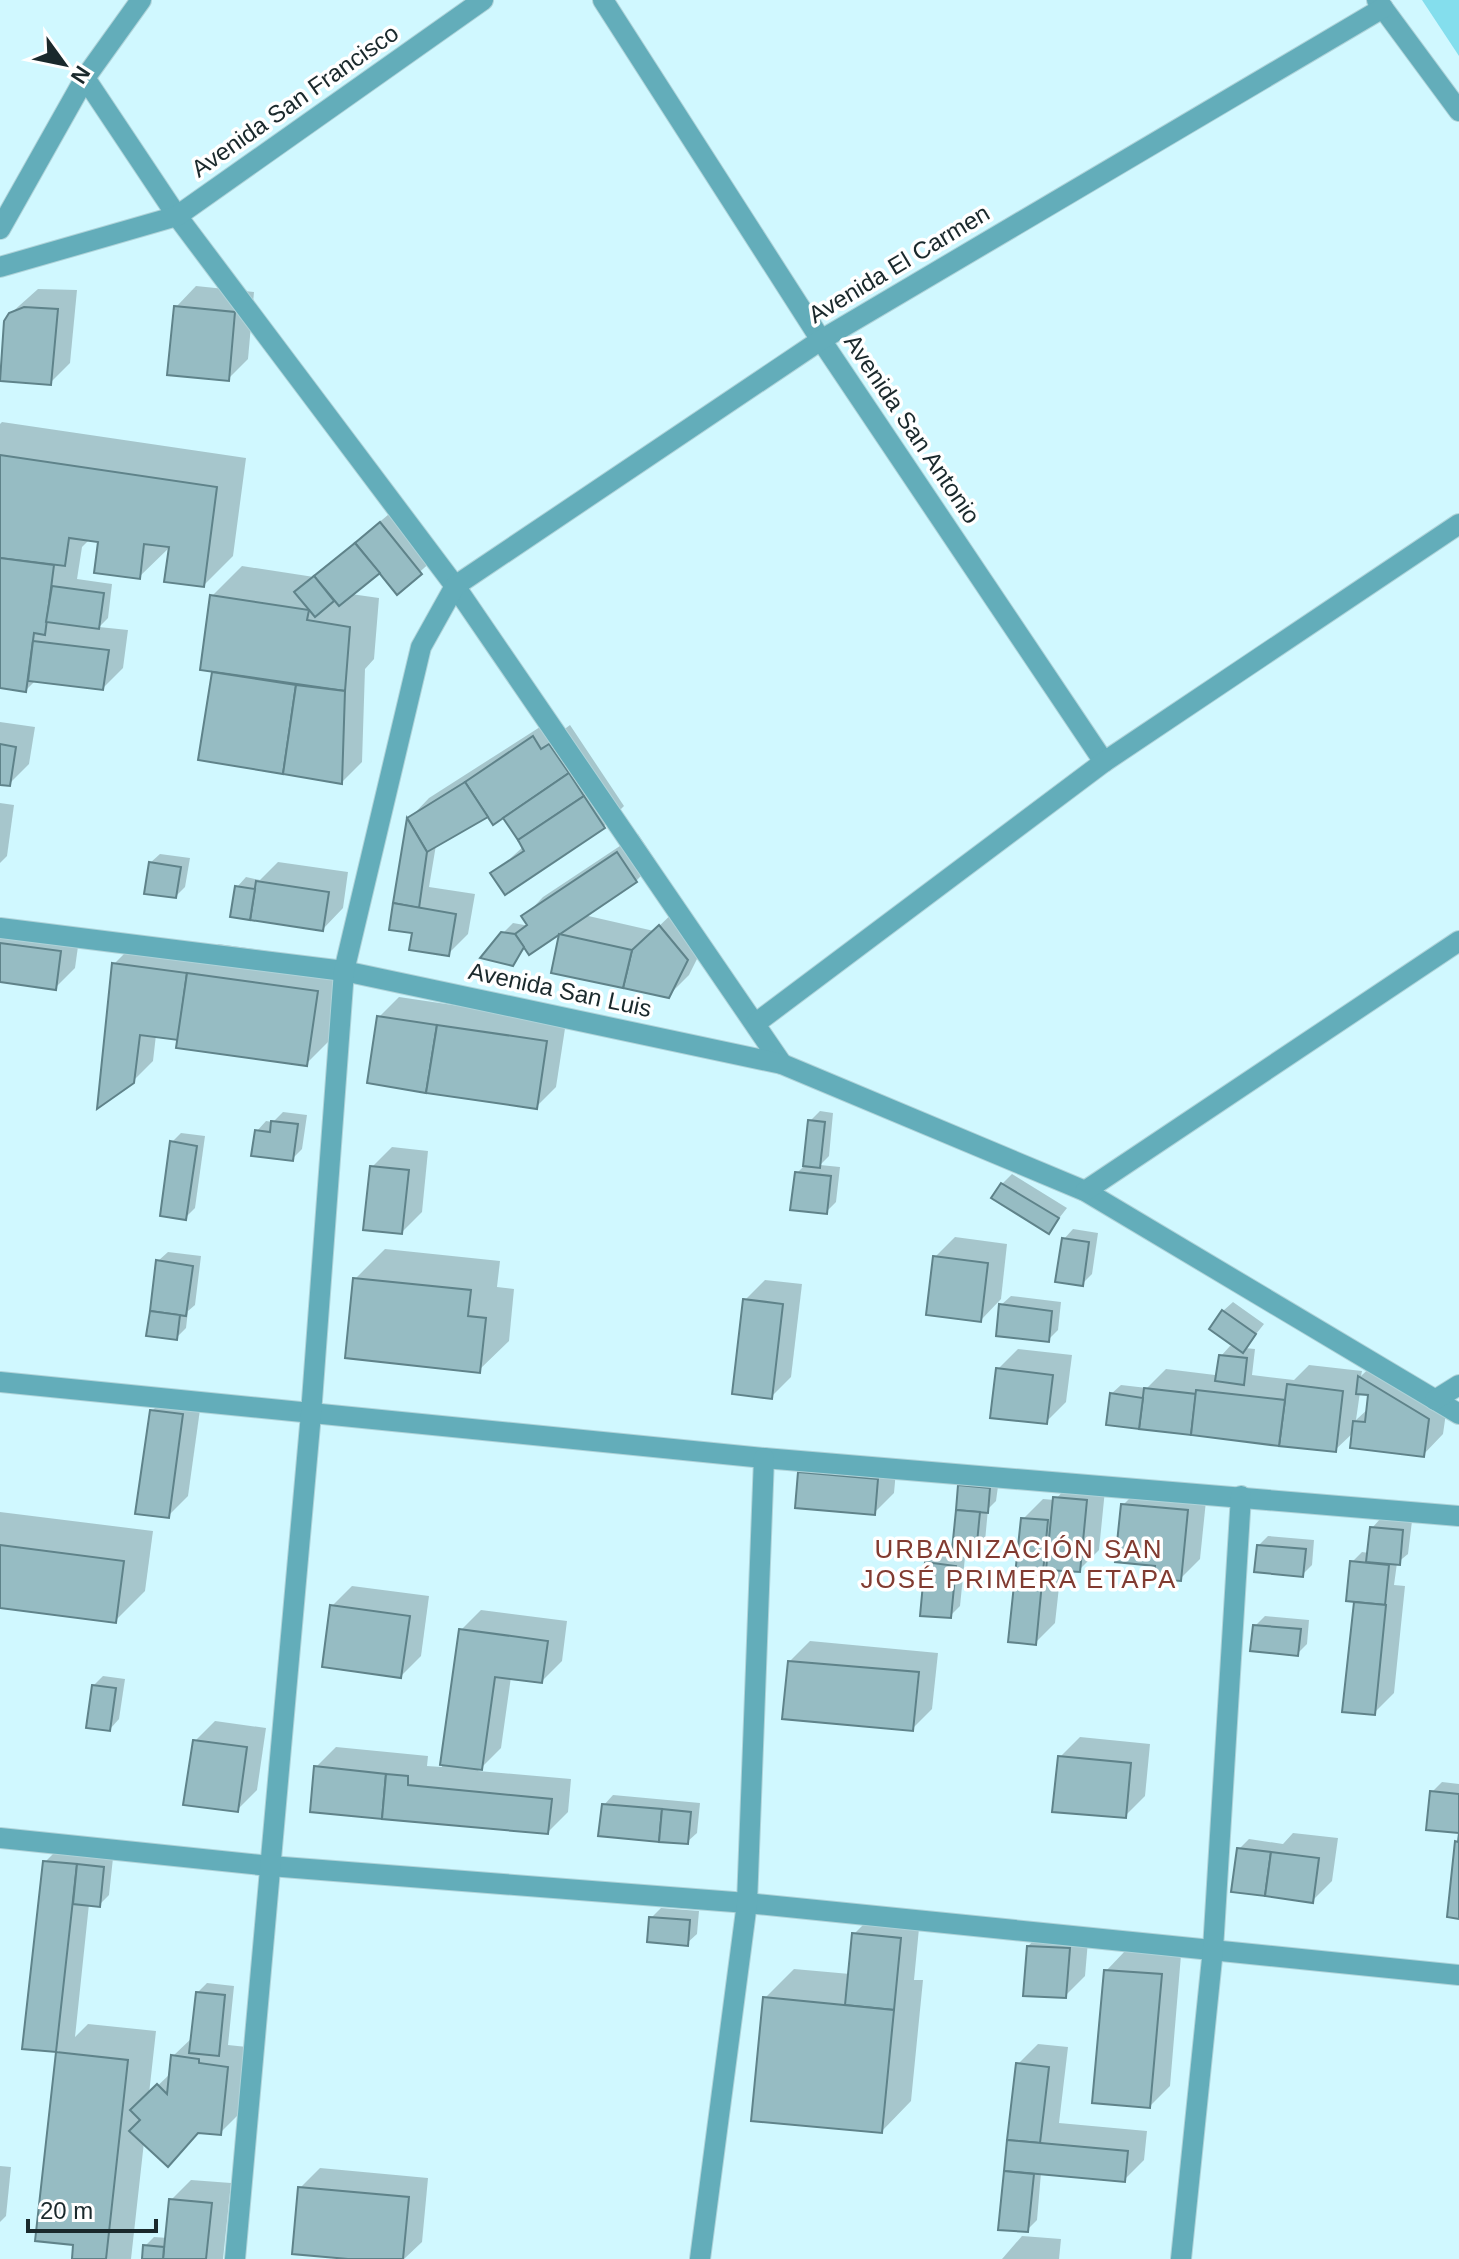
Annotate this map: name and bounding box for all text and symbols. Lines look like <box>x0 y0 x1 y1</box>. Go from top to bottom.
street label: Avenida San Francisco <box>186 19 403 182</box>
north arrow <box>24 24 104 104</box>
text: N <box>66 61 95 88</box>
street label: Avenida El Carmen <box>803 199 994 328</box>
street label: Avenida San Antonio <box>839 329 986 528</box>
street label: Avenida San Luis <box>466 957 654 1022</box>
district label: URBANIZACIÓN SAN JOSÉ PRIMERA ETAPA <box>861 1534 1177 1594</box>
scale bar <box>28 2183 156 2233</box>
text: 20 m <box>40 2197 93 2224</box>

